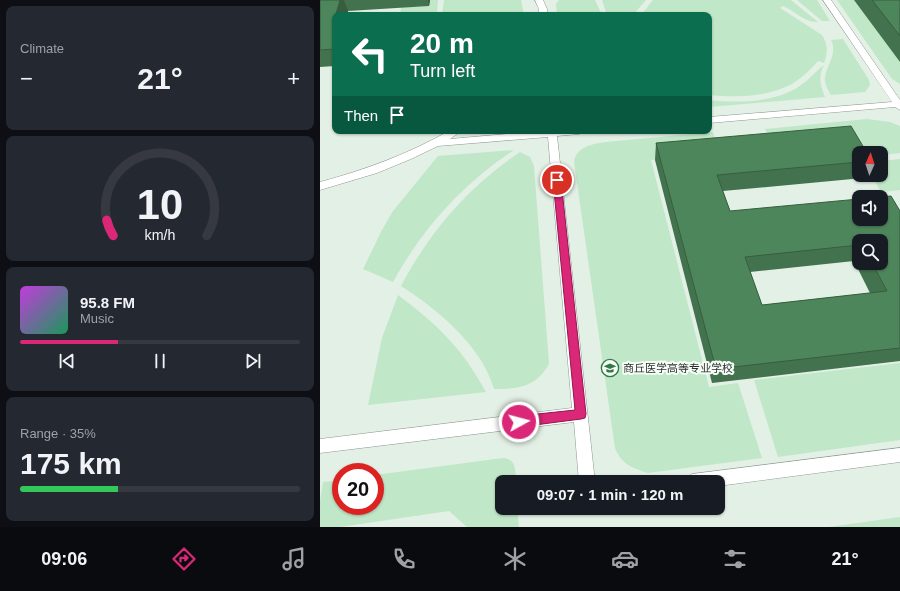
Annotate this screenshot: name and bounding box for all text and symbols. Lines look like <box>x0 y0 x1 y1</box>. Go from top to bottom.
icon: left <box>344 28 396 80</box>
text: 20 m <box>410 28 474 59</box>
text: Climate <box>20 41 64 56</box>
text: Turn left <box>410 61 475 81</box>
text: 21° <box>137 62 183 95</box>
text: − <box>20 66 33 91</box>
text: + <box>287 66 300 91</box>
icon: arrive <box>386 104 408 126</box>
text: Then <box>344 107 378 124</box>
north arrow <box>852 146 888 182</box>
map controls <box>852 146 888 270</box>
pin <box>540 163 574 197</box>
icon: arrive <box>546 169 568 191</box>
text: 10 <box>137 181 183 228</box>
button: sound <box>852 190 888 226</box>
text: km/h <box>145 227 176 243</box>
button: search <box>852 234 888 270</box>
text: 95.8 FM <box>80 294 135 311</box>
text: Music <box>80 311 114 326</box>
icon: previous <box>56 350 78 372</box>
icon: pause <box>149 350 171 372</box>
icon: next <box>242 350 264 372</box>
school or university icon: 商丘医学高等专业学校 <box>600 358 620 378</box>
place label: 商丘医学高等专业学校 <box>623 362 733 374</box>
position arrow <box>498 401 540 443</box>
text: Range · 35% <box>20 426 96 441</box>
text: 175 km <box>20 447 122 480</box>
speed limit sign: 20 <box>332 463 384 515</box>
text: 09:07 · 1 min · 120 m <box>537 486 683 503</box>
icon: directions <box>170 545 198 573</box>
icon: music <box>280 545 308 573</box>
icon: phone <box>390 545 418 573</box>
icon: climate <box>501 545 529 573</box>
icon: car <box>611 545 639 573</box>
icon: filters <box>721 545 749 573</box>
text: 09:06 <box>41 549 87 569</box>
text: 21° <box>832 549 859 569</box>

